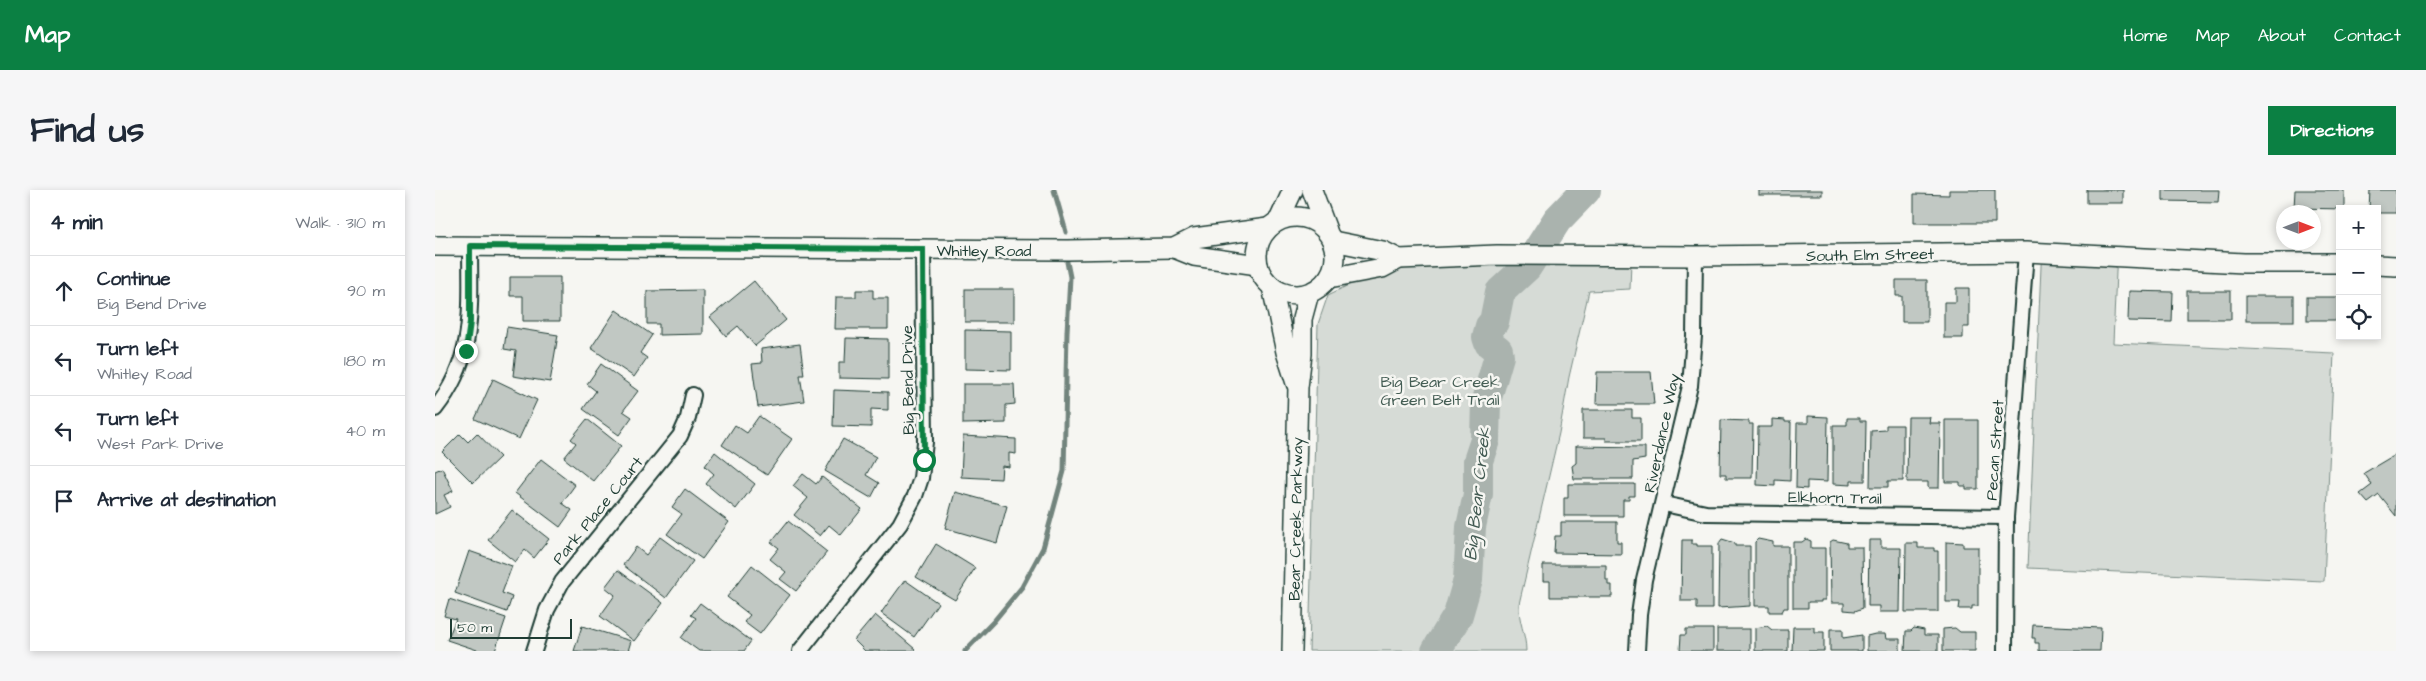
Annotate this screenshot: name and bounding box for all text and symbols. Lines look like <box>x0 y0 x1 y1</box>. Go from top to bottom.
text: Map <box>25 18 70 52</box>
text: Home <box>2123 23 2168 48</box>
text: Map <box>2196 23 2230 48</box>
text: About <box>2258 23 2306 48</box>
text: Contact <box>2334 23 2401 48</box>
text: Find us <box>30 106 144 155</box>
button: Directions <box>2268 106 2396 155</box>
north arrow <box>2276 205 2321 250</box>
map controls <box>2336 205 2381 340</box>
button: + <box>2336 205 2381 250</box>
text: 4 min <box>50 208 103 237</box>
text: Walk · 310 m <box>295 212 385 234</box>
street label: Whitley Road <box>937 240 1031 263</box>
street label: South Elm Street <box>1806 243 1935 267</box>
button: − <box>2336 250 2381 295</box>
text: Continue <box>97 266 171 293</box>
icon: ahead <box>50 277 78 305</box>
text: 90 m <box>347 280 385 302</box>
text: Big Bend Drive <box>97 293 207 315</box>
button: locate <box>2336 295 2381 340</box>
street label: Big Bend Drive <box>896 325 921 435</box>
text: Turn left <box>97 336 178 363</box>
route end <box>455 340 478 363</box>
icon: left <box>50 347 78 375</box>
text: 180 m <box>344 350 385 372</box>
text: Whitley Road <box>97 363 192 385</box>
park label: Big Bear Creek Green Belt Trail <box>1380 371 1500 411</box>
street label: Riverdance Way <box>1639 371 1686 495</box>
street label: Pecan Street <box>1981 398 2010 501</box>
text: Turn left <box>97 406 178 433</box>
icon: left <box>50 417 78 445</box>
text: 40 m <box>345 420 385 442</box>
water label: Big Bear Creek <box>1458 425 1498 562</box>
text: West Park Drive <box>97 433 224 455</box>
street label: Bear Creek Parkway <box>1284 437 1309 601</box>
route start <box>913 449 936 472</box>
street label: Park Place Court <box>547 452 649 569</box>
street label: Elkhorn Trail <box>1788 486 1882 510</box>
icon: arrive <box>50 487 78 515</box>
text: Arrive at destination <box>97 487 276 514</box>
scale bar <box>450 616 573 639</box>
text: 50 m <box>457 618 492 638</box>

